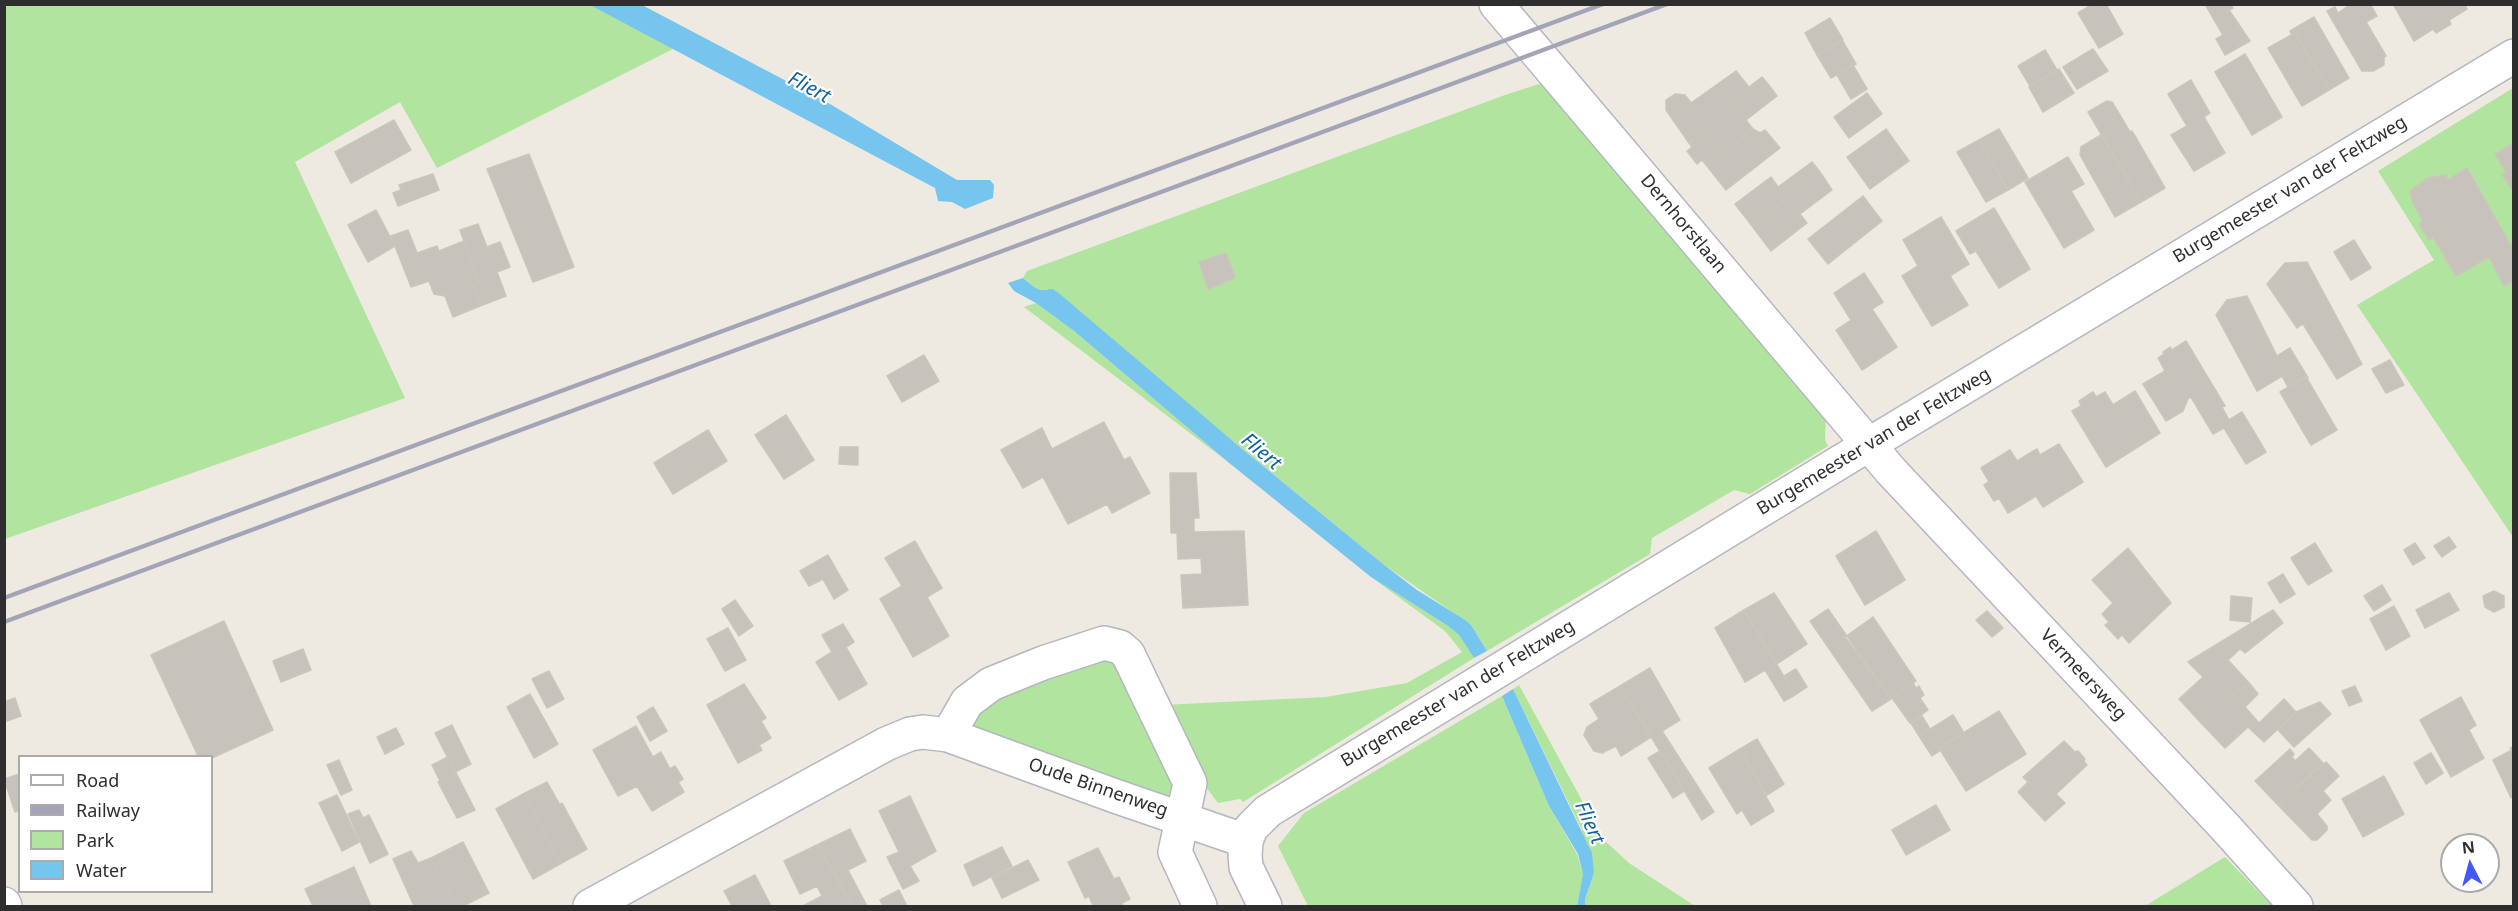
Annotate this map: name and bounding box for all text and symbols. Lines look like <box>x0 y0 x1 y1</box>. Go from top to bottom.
water label: Fliert <box>784 67 834 109</box>
street label: Burgemeester van der Feltzweg <box>2169 112 2411 268</box>
street label: Dernhorstlaan <box>1635 170 1731 278</box>
street label: Burgemeester van der Feltzweg <box>1753 364 1995 520</box>
water label: Fliert <box>1236 429 1286 475</box>
street label: Burgemeester van der Feltzweg <box>1337 616 1579 772</box>
street label: Vermeersweg <box>2035 625 2131 725</box>
street label: Oude Binnenweg <box>1025 754 1171 822</box>
legend <box>18 755 213 893</box>
text: Road <box>76 768 119 792</box>
text: Railway <box>76 798 140 822</box>
water label: Fliert <box>1569 798 1609 848</box>
text: Park <box>76 828 114 852</box>
north arrow <box>2440 833 2500 893</box>
text: N <box>2461 835 2476 859</box>
text: Water <box>76 858 127 882</box>

